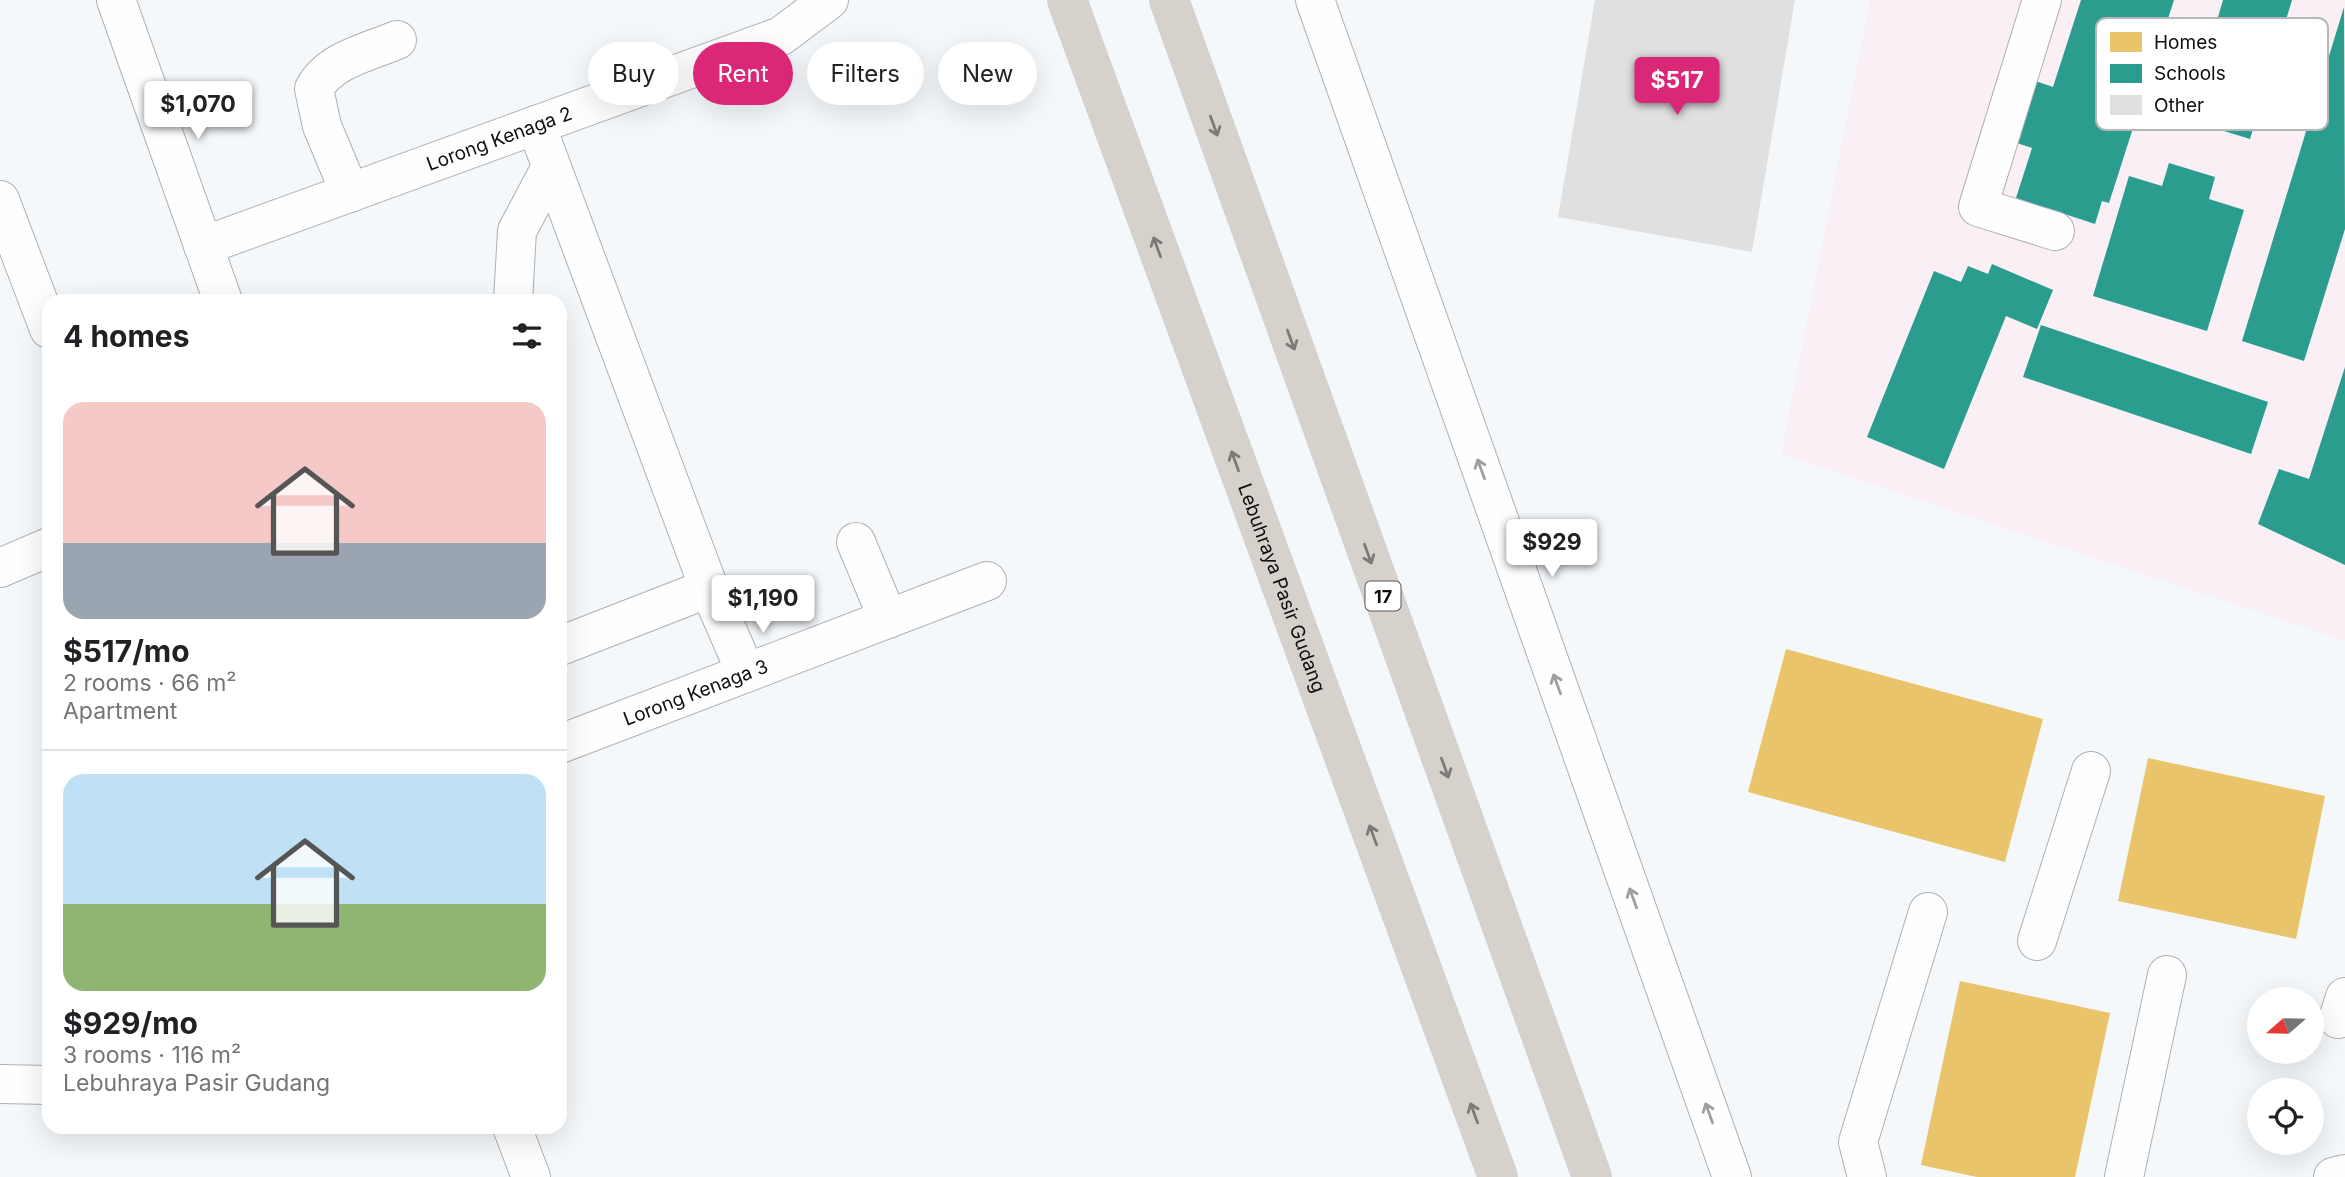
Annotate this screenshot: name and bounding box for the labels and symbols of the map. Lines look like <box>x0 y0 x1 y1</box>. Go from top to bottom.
legend <box>2096 18 2328 130</box>
text: Homes <box>2154 31 2217 54</box>
pin: $517 <box>1636 58 1718 117</box>
text: Schools <box>2154 62 2226 85</box>
pin: $1,070 <box>141 82 255 141</box>
text: Other <box>2154 94 2204 117</box>
street label: Lorong Kenaga 2 <box>423 102 575 175</box>
one-way arrow <box>1209 114 1222 136</box>
one-way arrow <box>1150 237 1162 259</box>
one-way arrow <box>1286 328 1299 350</box>
one-way arrow <box>1228 450 1241 472</box>
one-way arrow <box>1474 459 1487 481</box>
street label: Lebuhraya Pasir Gudang <box>1234 480 1331 695</box>
pin: $929 <box>1511 520 1593 579</box>
one-way arrow <box>1363 542 1375 564</box>
pin: $1,190 <box>706 576 820 635</box>
road number: 17 <box>1366 582 1400 610</box>
street label: Lorong Kenaga 3 <box>620 654 771 730</box>
one-way arrow <box>1550 673 1563 695</box>
one-way arrow <box>1440 757 1452 779</box>
one-way arrow <box>1365 825 1378 847</box>
one-way arrow <box>1626 888 1639 910</box>
north arrow <box>2247 987 2324 1064</box>
one-way arrow <box>1467 1102 1479 1124</box>
one-way arrow <box>1702 1102 1715 1124</box>

